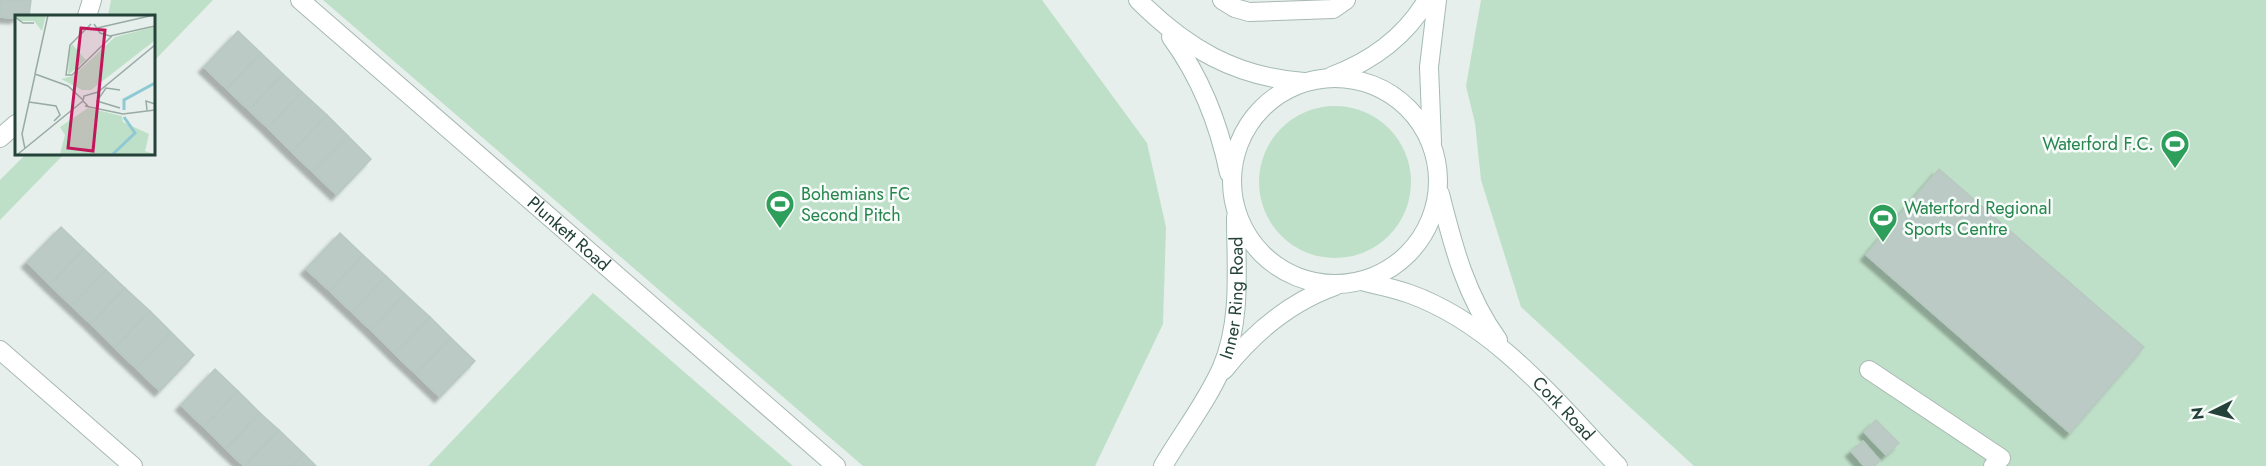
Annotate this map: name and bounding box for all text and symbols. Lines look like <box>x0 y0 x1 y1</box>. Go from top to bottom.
inset map <box>15 15 154 154</box>
sports icon: Waterford F.C. <box>2159 128 2191 170</box>
place label: Waterford F.C. <box>2042 131 2154 157</box>
place label: Bohemians FC Second Pitch <box>801 181 910 228</box>
sports icon: Bohemians FC Second Pitch <box>764 188 796 230</box>
street label: Plunkett Road <box>521 190 616 277</box>
place label: Waterford Regional Sports Centre <box>1904 195 2052 242</box>
sports icon: Waterford Regional Sports Centre <box>1867 202 1899 244</box>
street label: Inner Ring Road <box>1213 236 1250 363</box>
street label: Cork Road <box>1526 370 1601 447</box>
north arrow <box>2182 382 2242 442</box>
text: N <box>2185 406 2210 421</box>

